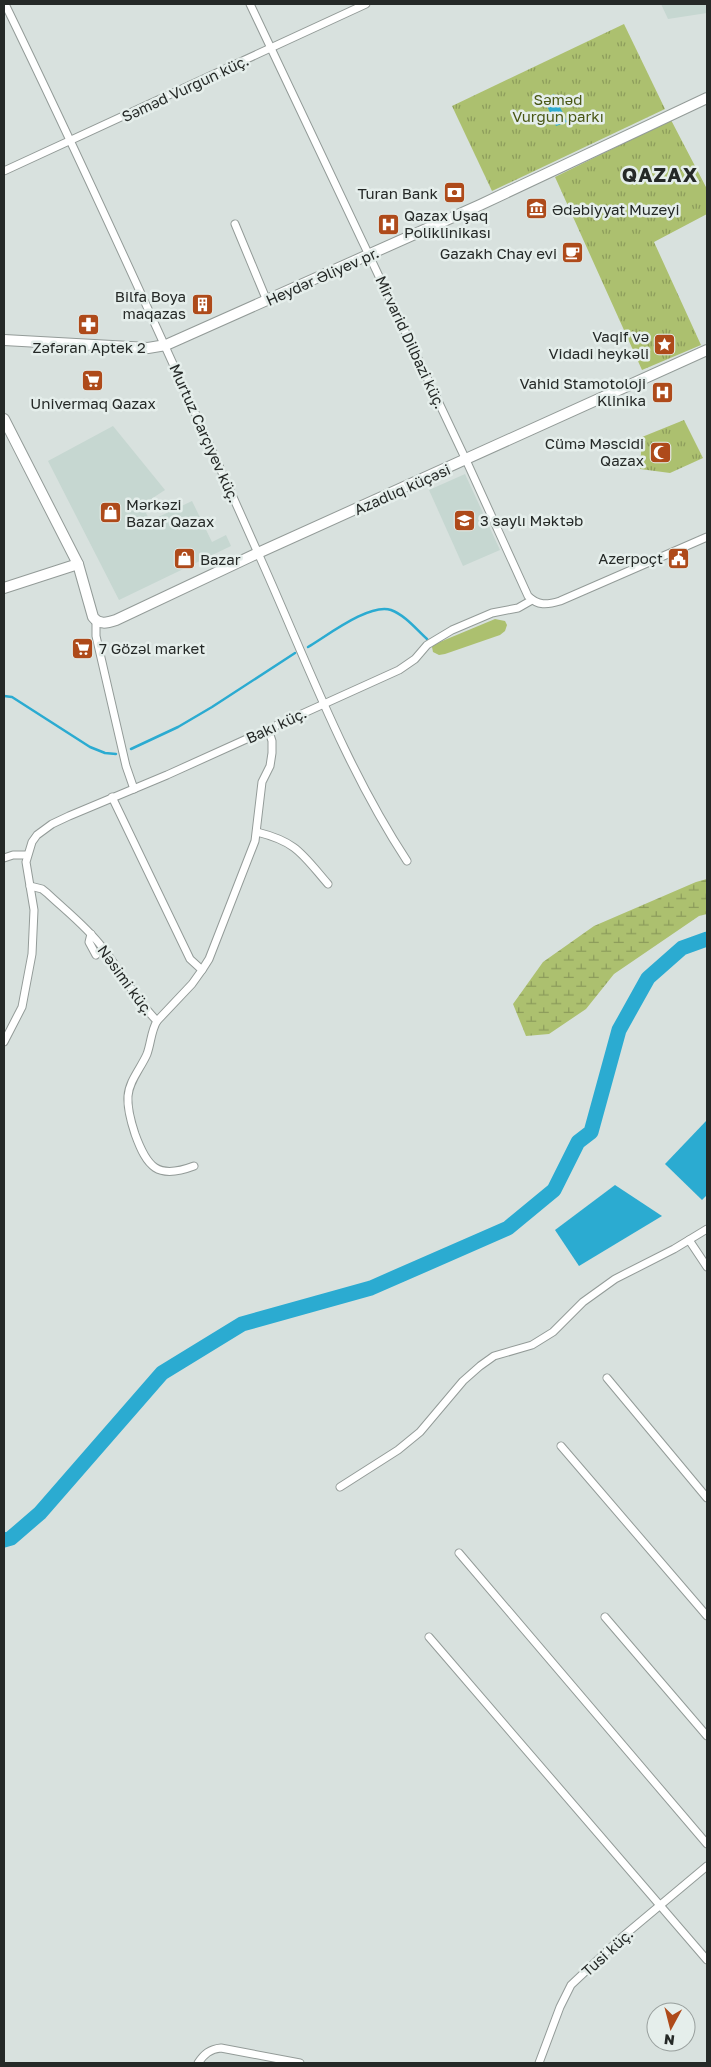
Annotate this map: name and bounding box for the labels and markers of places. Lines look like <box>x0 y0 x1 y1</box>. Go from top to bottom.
bank icon: Turan Bank <box>442 181 466 205</box>
place label: Turan Bank <box>358 184 439 202</box>
museum icon: Ədəbiyyat Muzeyi <box>524 197 548 221</box>
place label: Ədəbiyyat Muzeyi <box>552 200 679 218</box>
place label: Qazax Uşaq Poliklinikası <box>404 206 491 241</box>
hospital icon: Qazax Uşaq Poliklinikası <box>376 212 400 236</box>
cafe icon: Gazakh Chay evi <box>561 241 585 265</box>
place label: Gazakh Chay evi <box>440 244 557 262</box>
place label: Bilfa Boya maqazas <box>115 287 186 322</box>
building icon: Bilfa Boya maqazas <box>190 293 214 317</box>
pharmacy icon: Zəfəran Aptek 2 <box>77 312 101 336</box>
place label: Vaqif və Vidadi heykəli <box>549 327 649 362</box>
place icon: Vaqif və Vidadi heykəli <box>653 333 677 357</box>
place label: Zəfəran Aptek 2 <box>32 338 146 356</box>
supermarket icon: Univermaq Qazax <box>81 368 105 392</box>
place label: Vahid Stamotoloji Klinika <box>519 374 646 409</box>
hospital icon: Vahid Stamotoloji Klinika <box>650 380 674 404</box>
place label: Univermaq Qazax <box>30 394 156 412</box>
place label: Cümə Məscidi Qazax <box>545 434 644 469</box>
mosque icon: Cümə Məscidi Qazax <box>648 440 672 464</box>
place label: Mərkəzi Bazar Qazax <box>126 495 214 530</box>
shop icon: Mərkəzi Bazar Qazax <box>98 501 122 525</box>
school or university icon: 3 saylı Məktəb <box>452 508 476 532</box>
place label: 3 saylı Məktəb <box>480 511 583 529</box>
public building icon: Azerpoçt <box>667 546 691 570</box>
shop icon: Bazar <box>172 547 196 571</box>
place label: Azerpoçt <box>598 549 663 567</box>
place label: Bazar <box>200 550 241 568</box>
supermarket icon: 7 Gözəl market <box>71 636 95 660</box>
place label: 7 Gözəl market <box>99 639 205 657</box>

